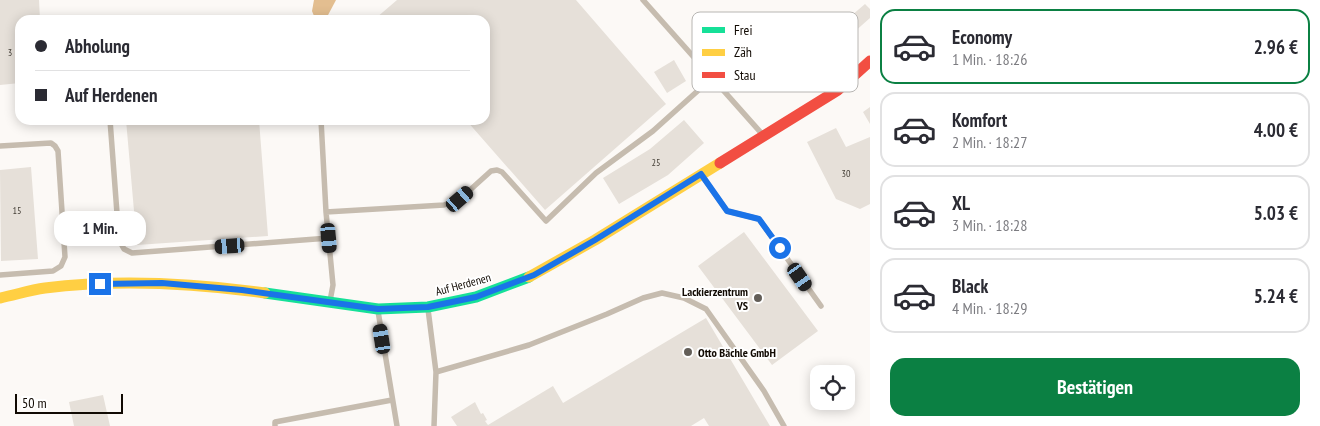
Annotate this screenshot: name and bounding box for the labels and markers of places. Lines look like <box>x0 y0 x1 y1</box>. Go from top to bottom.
place label: Lackierzentrum VS <box>682 284 748 313</box>
marker: Lackierzentrum VS <box>752 292 764 304</box>
place label: Otto Bächle GmbH <box>698 345 776 360</box>
marker: Otto Bächle GmbH <box>682 346 694 358</box>

